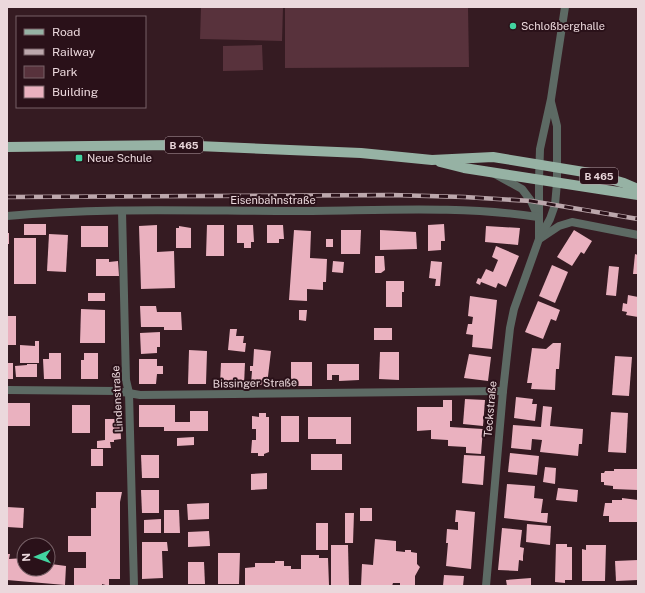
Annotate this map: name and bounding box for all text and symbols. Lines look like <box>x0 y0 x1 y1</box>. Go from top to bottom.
legend <box>16 16 146 108</box>
place label: Schloßberghalle <box>521 20 605 32</box>
marker: Schloßberghalle <box>508 21 518 31</box>
text: Road <box>52 25 80 39</box>
text: Railway <box>52 45 96 59</box>
text: Park <box>52 65 78 79</box>
text: Building <box>52 85 98 99</box>
road number: B 465 <box>165 137 203 153</box>
place label: Neue Schule <box>87 152 152 164</box>
marker: Neue Schule <box>74 153 84 163</box>
road number: B 465 <box>580 168 618 184</box>
street label: Eisenbahnstraße <box>230 194 316 206</box>
street label: Lindenstraße <box>109 365 125 433</box>
street label: Bissinger Straße <box>213 376 297 390</box>
street label: Teckstraße <box>482 380 498 438</box>
north arrow <box>16 537 56 577</box>
text: N <box>20 553 32 562</box>

